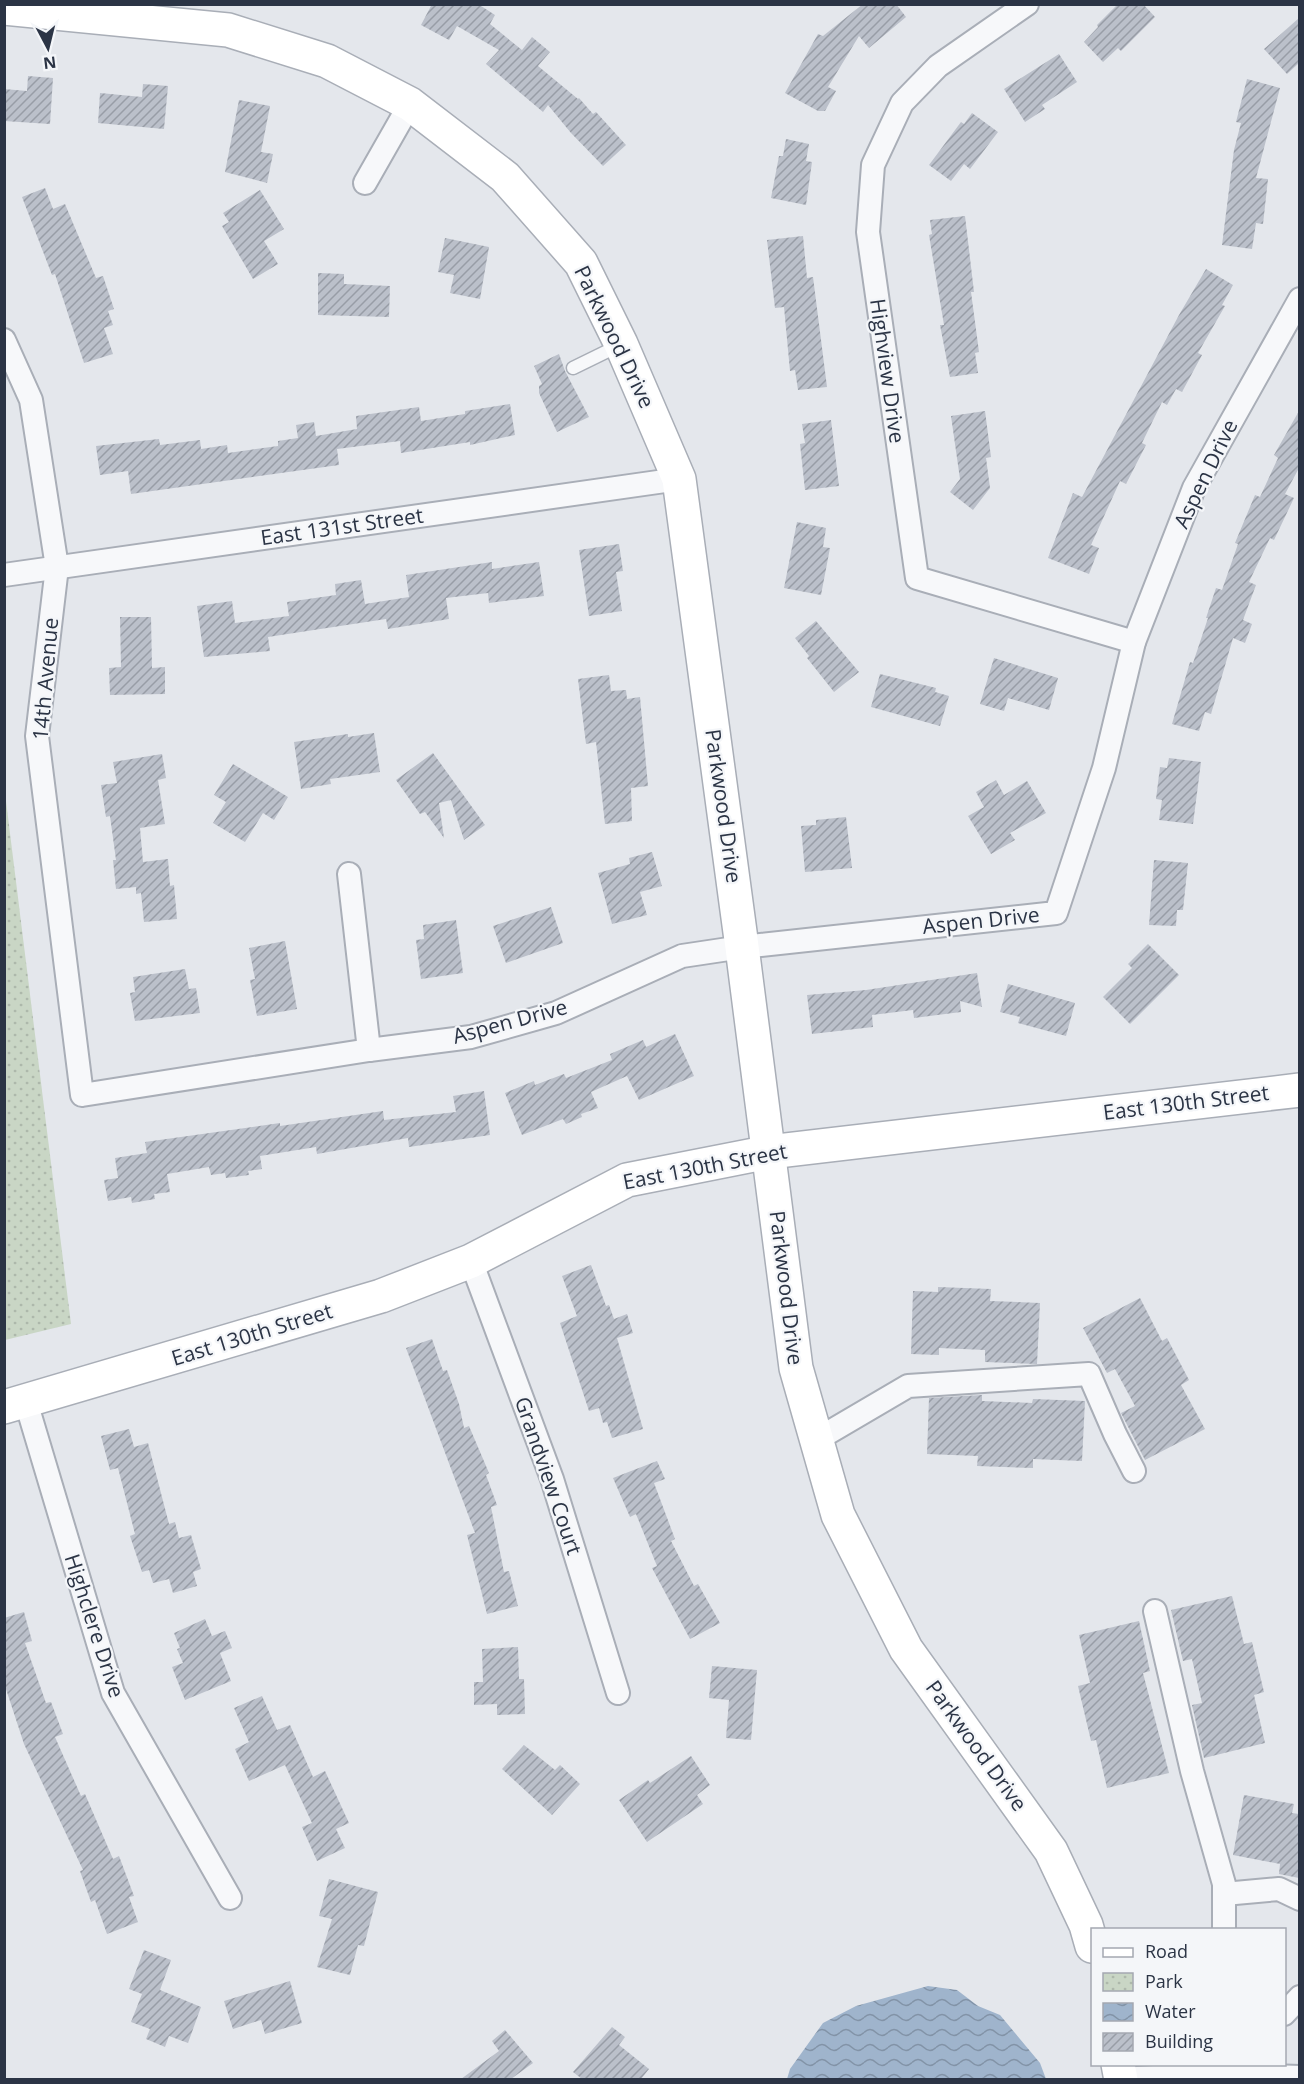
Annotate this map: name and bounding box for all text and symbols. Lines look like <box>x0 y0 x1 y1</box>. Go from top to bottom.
north arrow <box>18 18 78 78</box>
text: N <box>42 51 58 75</box>
street label: Parkwood Drive <box>568 261 661 412</box>
street label: Highview Drive <box>864 297 912 445</box>
street label: Aspen Drive <box>1167 415 1243 533</box>
street label: East 131st Street <box>259 501 425 551</box>
street label: 14th Avenue <box>26 616 64 741</box>
street label: Parkwood Drive <box>699 727 749 885</box>
street label: Aspen Drive <box>921 900 1041 940</box>
street label: Aspen Drive <box>449 992 570 1050</box>
street label: East 130th Street <box>1101 1078 1270 1126</box>
street label: East 130th Street <box>620 1136 789 1196</box>
street label: Parkwood Drive <box>764 1209 810 1367</box>
street label: East 130th Street <box>168 1296 336 1372</box>
street label: Grandview Court <box>509 1393 589 1558</box>
street label: Highclere Drive <box>59 1550 131 1701</box>
street label: Parkwood Drive <box>920 1674 1034 1816</box>
legend <box>1091 1928 1286 2066</box>
text: Road <box>1145 1939 1188 1963</box>
text: Park <box>1145 1969 1183 1993</box>
text: Water <box>1145 1999 1196 2023</box>
text: Building <box>1145 2029 1213 2053</box>

